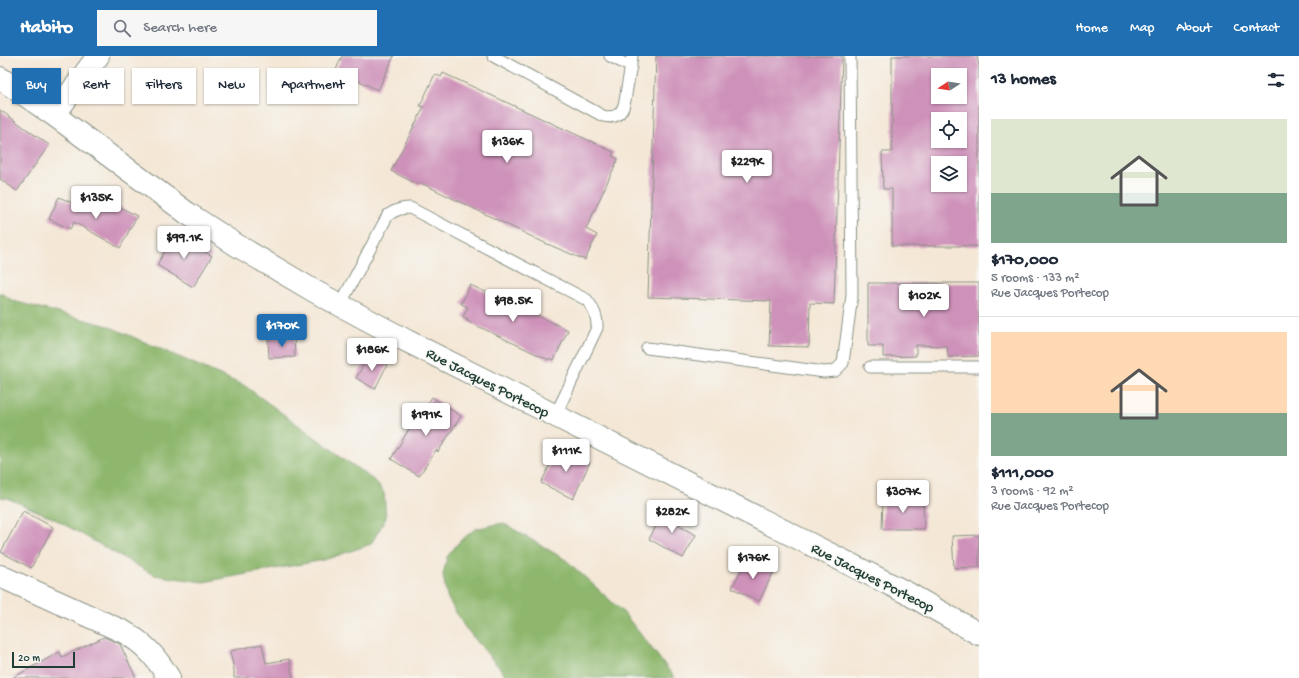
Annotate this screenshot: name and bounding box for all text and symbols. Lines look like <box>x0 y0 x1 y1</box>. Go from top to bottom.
search box <box>97 10 377 46</box>
text: Habito <box>20 17 73 40</box>
icon: search <box>111 17 133 39</box>
text: Search here <box>143 19 217 37</box>
text: Home <box>1076 20 1108 37</box>
text: Map <box>1130 20 1154 37</box>
text: About <box>1176 20 1212 37</box>
text: Contact <box>1234 20 1279 37</box>
chip: Buy <box>12 68 61 104</box>
chip: Rent <box>69 68 124 104</box>
chip: Filters <box>132 68 196 104</box>
chip: New <box>204 68 259 104</box>
chip: Apartment <box>267 68 358 104</box>
north arrow <box>931 68 967 104</box>
map controls <box>931 68 967 192</box>
icon: filters <box>1265 69 1287 91</box>
text: 13 homes <box>991 70 1056 90</box>
button: locate <box>931 112 967 148</box>
pin: $136K <box>479 130 535 164</box>
text: $136K <box>491 135 523 150</box>
icon: home <box>1103 145 1175 217</box>
pin: $229K <box>719 150 775 184</box>
text: $229K <box>731 155 763 170</box>
button: layers <box>931 156 967 192</box>
pin: $135K <box>68 186 124 220</box>
text: $135K <box>80 191 112 206</box>
pin: $99.1K <box>151 226 217 260</box>
text: $99.1K <box>166 231 202 246</box>
text: $170,000 <box>991 251 1058 271</box>
text: 5 rooms · 133 m² <box>991 271 1079 286</box>
pin: $102K <box>896 284 952 318</box>
text: Rue Jacques Portecop <box>991 286 1109 301</box>
pin: $98.5K <box>480 289 546 323</box>
text: $102K <box>908 289 940 304</box>
text: $98.5K <box>494 294 532 309</box>
pin: $170K <box>254 314 310 348</box>
text: $170K <box>266 319 298 334</box>
pin: $186K <box>344 338 400 372</box>
text: $186K <box>356 343 388 358</box>
street label: Rue Jacques Portecop <box>422 345 552 423</box>
icon: home <box>1103 358 1175 430</box>
pin: $191K <box>398 403 454 437</box>
text: $191K <box>411 408 441 423</box>
pin: $111K <box>538 439 594 473</box>
text: $111K <box>552 444 580 459</box>
text: $111,000 <box>991 464 1054 484</box>
pin: $307K <box>875 480 931 514</box>
text: 3 rooms · 92 m² <box>991 484 1074 499</box>
text: $307K <box>886 485 920 500</box>
text: Rue Jacques Portecop <box>991 499 1109 514</box>
pin: $282K <box>644 500 700 534</box>
text: $282K <box>656 505 688 520</box>
street label: Rue Jacques Portecop <box>807 540 937 618</box>
pin: $176K <box>725 546 781 580</box>
text: $176K <box>737 551 769 566</box>
scale bar <box>12 650 75 669</box>
text: 20 m <box>18 653 40 665</box>

